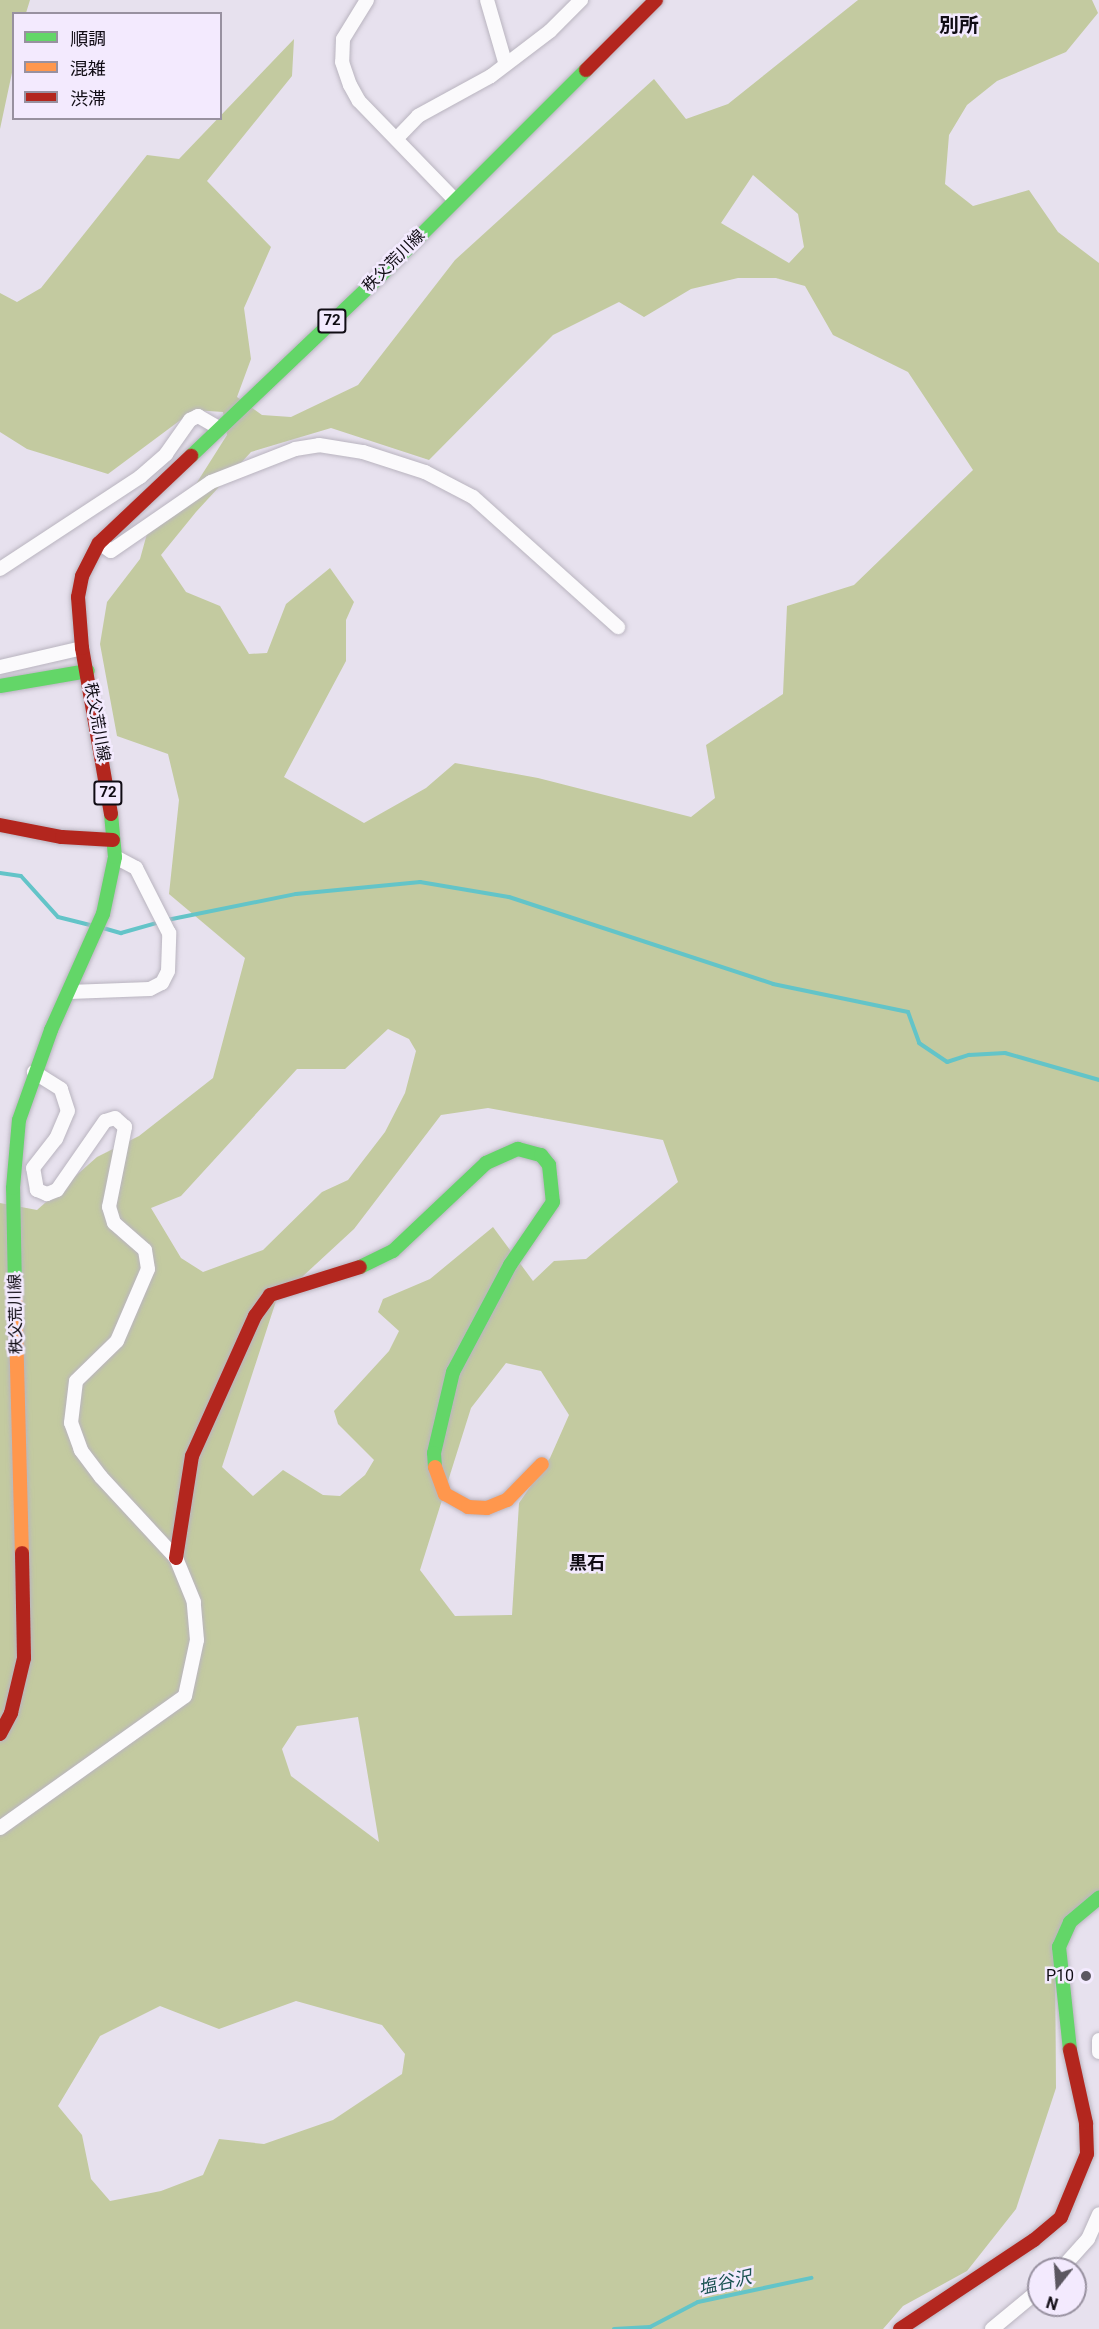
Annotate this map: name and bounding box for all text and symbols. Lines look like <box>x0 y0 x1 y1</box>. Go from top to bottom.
legend <box>12 12 222 120</box>
district label: 別所 <box>939 13 979 37</box>
text: 順調 <box>70 28 106 49</box>
text: 混雑 <box>70 58 106 79</box>
text: 渋滞 <box>70 88 106 109</box>
street label: 秩父荒川線 <box>359 226 429 296</box>
road number: 72 <box>317 309 347 333</box>
street label: 秩父荒川線 <box>81 681 113 763</box>
road number: 72 <box>93 781 123 805</box>
street label: 秩父荒川線 <box>6 1274 26 1354</box>
district label: 黒石 <box>569 1552 605 1574</box>
place label: P10 <box>1046 1966 1074 1986</box>
marker: P10 <box>1079 1969 1093 1983</box>
north arrow <box>1027 2257 1087 2317</box>
water label: 塩谷沢 <box>696 2266 754 2300</box>
text: N <box>1044 2292 1060 2314</box>

